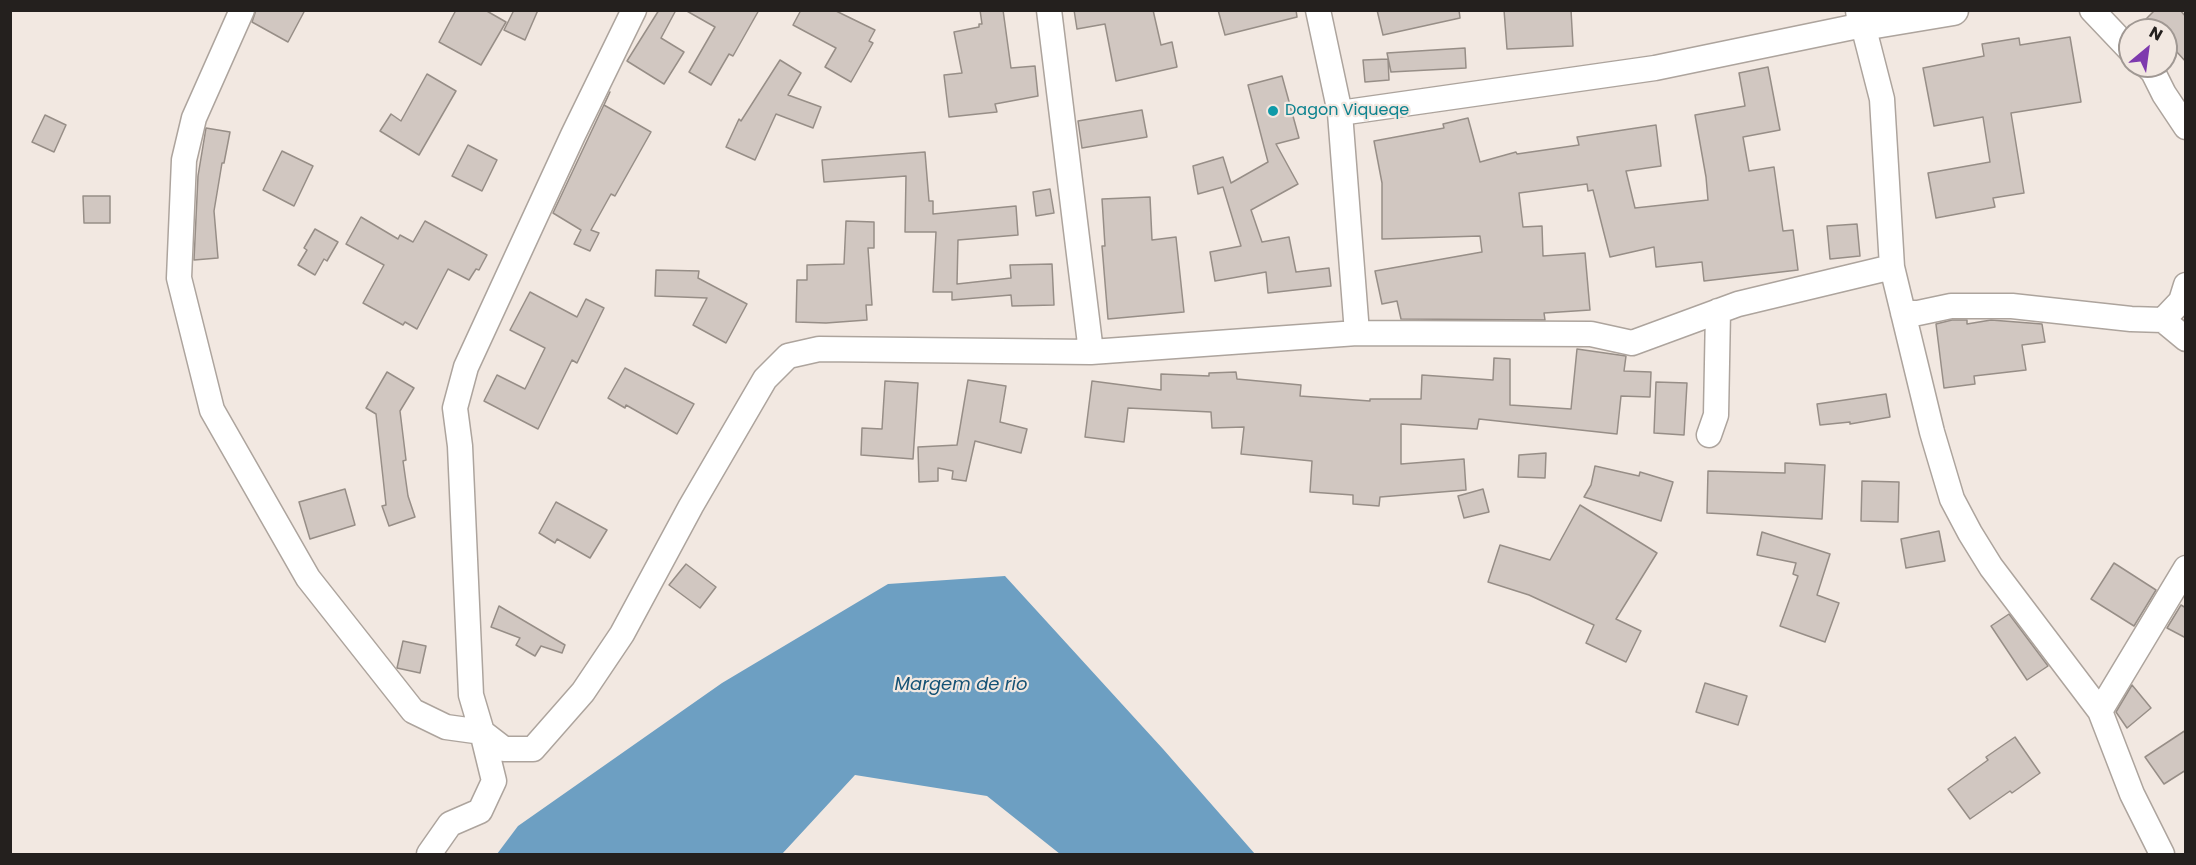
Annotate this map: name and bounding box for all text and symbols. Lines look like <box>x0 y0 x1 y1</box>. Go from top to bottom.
north arrow <box>2118 18 2178 78</box>
text: N <box>2145 21 2167 47</box>
place label: Dagon Viqueqe <box>1285 101 1409 121</box>
marker: Dagon Viqueqe <box>1266 104 1280 118</box>
water label: Margem de rio <box>895 674 1027 696</box>

